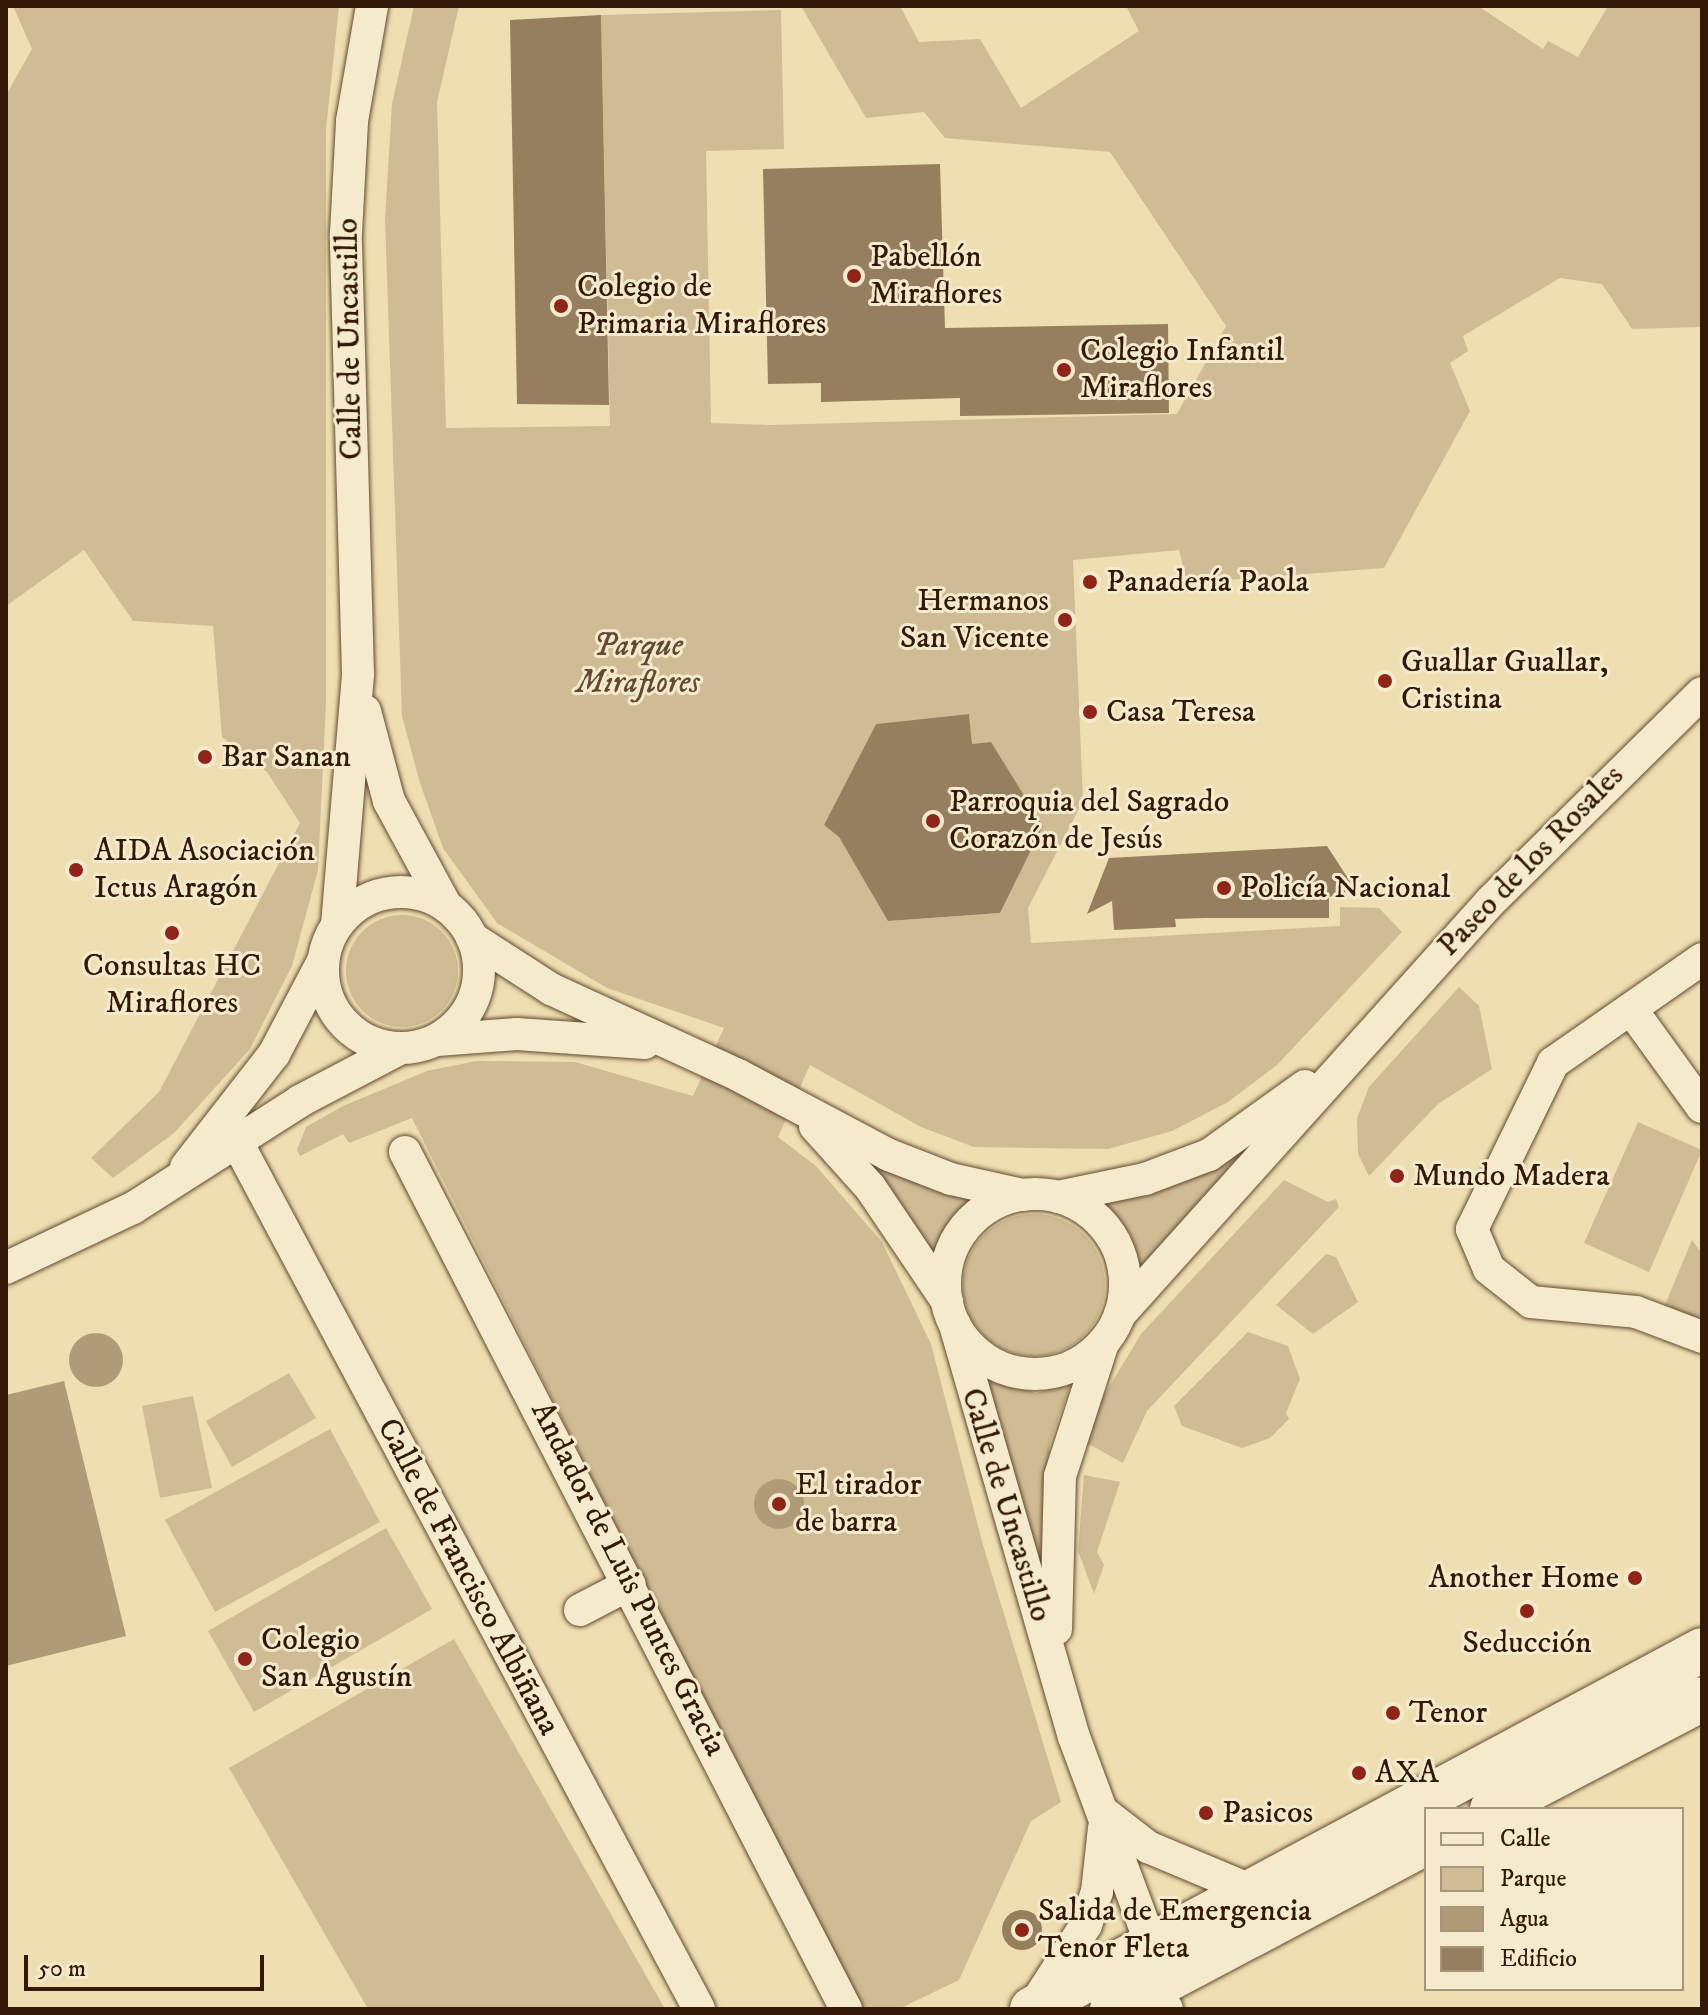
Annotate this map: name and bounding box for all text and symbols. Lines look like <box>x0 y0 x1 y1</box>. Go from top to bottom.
street label: Calle de Uncastillo <box>329 218 371 460</box>
place label: Pabellón Miraflores <box>870 239 1002 314</box>
marker: Pabellón Miraflores <box>845 267 863 285</box>
place label: Colegio de Primaria Miraflores <box>577 269 826 344</box>
marker: Colegio de Primaria Miraflores <box>552 297 570 315</box>
place label: Colegio Infantil Miraflores <box>1080 333 1284 408</box>
marker: Colegio Infantil Miraflores <box>1055 361 1073 379</box>
place label: Panadería Paola <box>1106 563 1309 601</box>
marker: Panadería Paola <box>1081 573 1099 591</box>
place label: Hermanos San Vicente <box>900 583 1049 658</box>
marker: Hermanos San Vicente <box>1056 611 1074 629</box>
park label: Parque Miraflores <box>576 628 700 703</box>
place label: Guallar Guallar, Cristina <box>1401 644 1608 719</box>
marker: Guallar Guallar, Cristina <box>1376 672 1394 690</box>
place label: Casa Teresa <box>1106 693 1256 731</box>
marker: Casa Teresa <box>1081 703 1099 721</box>
place label: Bar Sanan <box>221 738 351 776</box>
marker: Bar Sanan <box>196 748 214 766</box>
street label: Paseo de los Rosales <box>1430 757 1632 965</box>
place label: Parroquia del Sagrado Corazón de Jesús <box>949 784 1229 859</box>
marker: Parroquia del Sagrado Corazón de Jesús <box>924 812 942 830</box>
place label: AIDA Asociación Ictus Aragón <box>94 833 315 908</box>
marker: AIDA Asociación Ictus Aragón <box>65 859 87 881</box>
place label: Policía Nacional <box>1240 869 1450 907</box>
marker: Policía Nacional <box>1215 879 1233 897</box>
marker: Consultas HC Miraflores <box>161 922 183 944</box>
place label: Consultas HC Miraflores <box>83 948 261 1023</box>
place label: Mundo Madera <box>1413 1157 1610 1195</box>
marker: Mundo Madera <box>1388 1167 1406 1185</box>
street label: Calle de Uncastillo <box>952 1384 1060 1626</box>
street label: Andador de Luis Puntes Gracia <box>522 1396 734 1762</box>
street label: Calle de Francisco Albiñana <box>368 1412 568 1742</box>
place label: El tirador de barra <box>795 1467 921 1542</box>
marker: El tirador de barra <box>770 1495 788 1513</box>
place label: Another Home <box>1428 1559 1619 1597</box>
marker: Another Home <box>1626 1569 1644 1587</box>
marker: Seducción <box>1518 1602 1536 1620</box>
place label: Colegio San Agustín <box>261 1622 412 1697</box>
place label: Seducción <box>1462 1624 1592 1662</box>
marker: Colegio San Agustín <box>236 1650 254 1668</box>
place label: Tenor <box>1409 1694 1487 1732</box>
marker: Tenor <box>1384 1704 1402 1722</box>
place label: AXA <box>1375 1754 1439 1792</box>
marker: AXA <box>1350 1764 1368 1782</box>
place label: Pasicos <box>1222 1794 1313 1832</box>
marker: Pasicos <box>1197 1804 1215 1822</box>
legend <box>1424 1807 1684 1991</box>
text: Calle <box>1500 1824 1550 1854</box>
text: Parque <box>1500 1864 1566 1894</box>
place label: Salida de Emergencia Tenor Fleta <box>1038 1893 1312 1968</box>
text: Agua <box>1500 1904 1549 1934</box>
marker: Salida de Emergencia Tenor Fleta <box>1013 1921 1031 1939</box>
scale bar <box>28 1939 268 1989</box>
text: Edificio <box>1500 1944 1577 1974</box>
text: 50 m <box>38 1954 86 1984</box>

